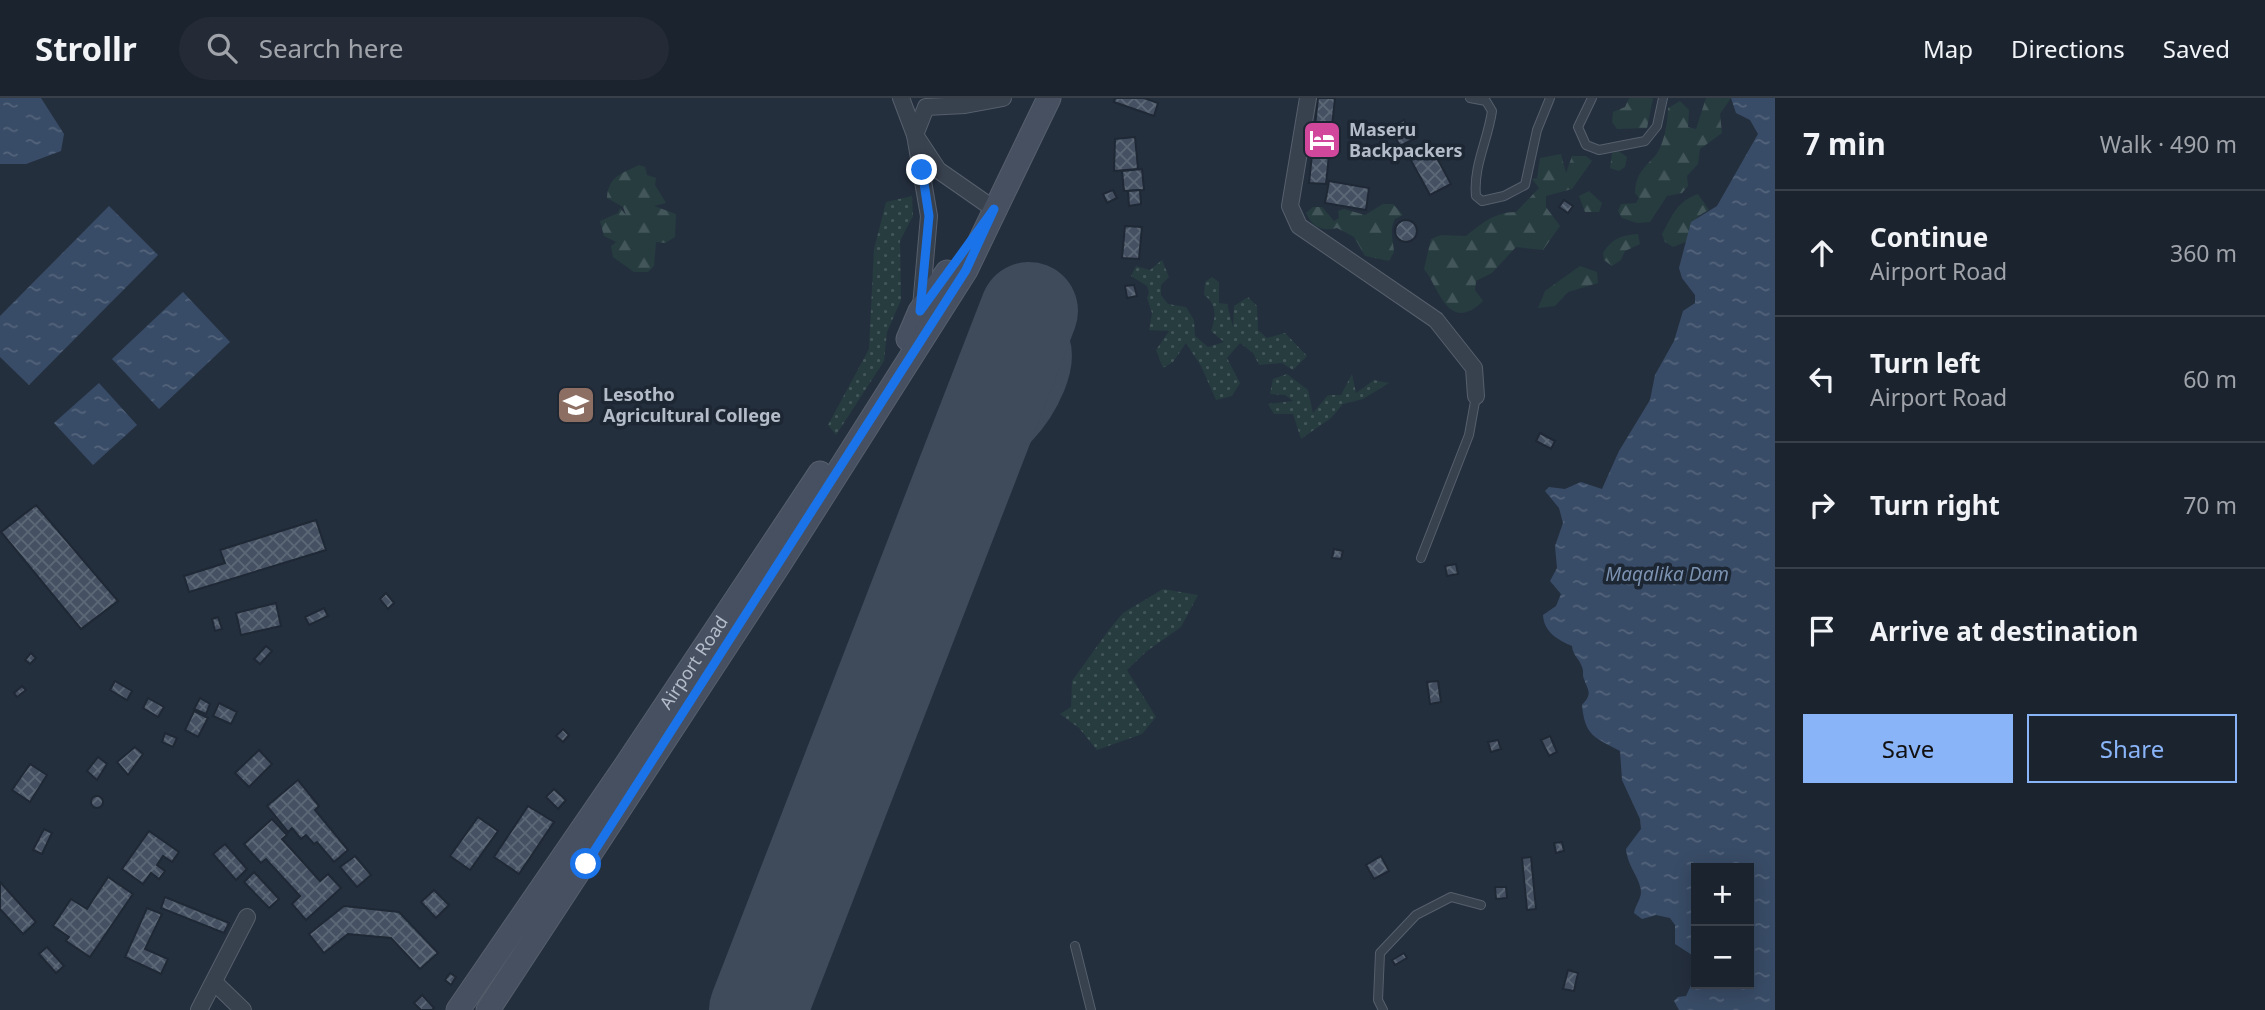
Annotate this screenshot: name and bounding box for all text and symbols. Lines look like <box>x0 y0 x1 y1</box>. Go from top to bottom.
search box <box>179 17 669 80</box>
text: Strollr <box>35 26 137 71</box>
icon: search <box>203 29 241 67</box>
text: Search here <box>259 30 403 66</box>
text: Map <box>1923 32 1973 65</box>
text: Directions <box>2011 32 2125 65</box>
text: Saved <box>2163 32 2230 65</box>
place label: Maseru Backpackers <box>1349 117 1463 162</box>
hotel icon: Maseru Backpackers <box>1301 119 1343 161</box>
text: 7 min <box>1803 123 1886 164</box>
text: Walk · 490 m <box>2100 128 2237 160</box>
route end <box>906 154 937 185</box>
text: Continue <box>1870 219 1988 255</box>
icon: ahead <box>1803 234 1841 272</box>
text: 360 m <box>2170 237 2237 269</box>
text: Airport Road <box>1870 255 2007 287</box>
text: Turn left <box>1870 345 1981 381</box>
icon: left <box>1803 360 1841 398</box>
text: 60 m <box>2183 363 2237 395</box>
text: Airport Road <box>1870 381 2007 413</box>
place label: Lesotho Agricultural College <box>603 382 781 427</box>
school or university icon: Lesotho Agricultural College <box>555 384 597 426</box>
icon: right <box>1803 486 1841 524</box>
text: Turn right <box>1870 487 2000 523</box>
text: 70 m <box>2183 489 2237 521</box>
water label: Maqalika Dam <box>1605 561 1729 587</box>
street label: Airport Road <box>653 611 733 713</box>
icon: arrive <box>1803 612 1841 650</box>
text: Arrive at destination <box>1870 613 2139 649</box>
button: Save <box>1803 714 2013 783</box>
button: Share <box>2027 714 2237 783</box>
route start <box>570 848 601 879</box>
map controls <box>1691 863 1754 989</box>
button: + <box>1691 863 1754 926</box>
button: − <box>1691 926 1754 989</box>

